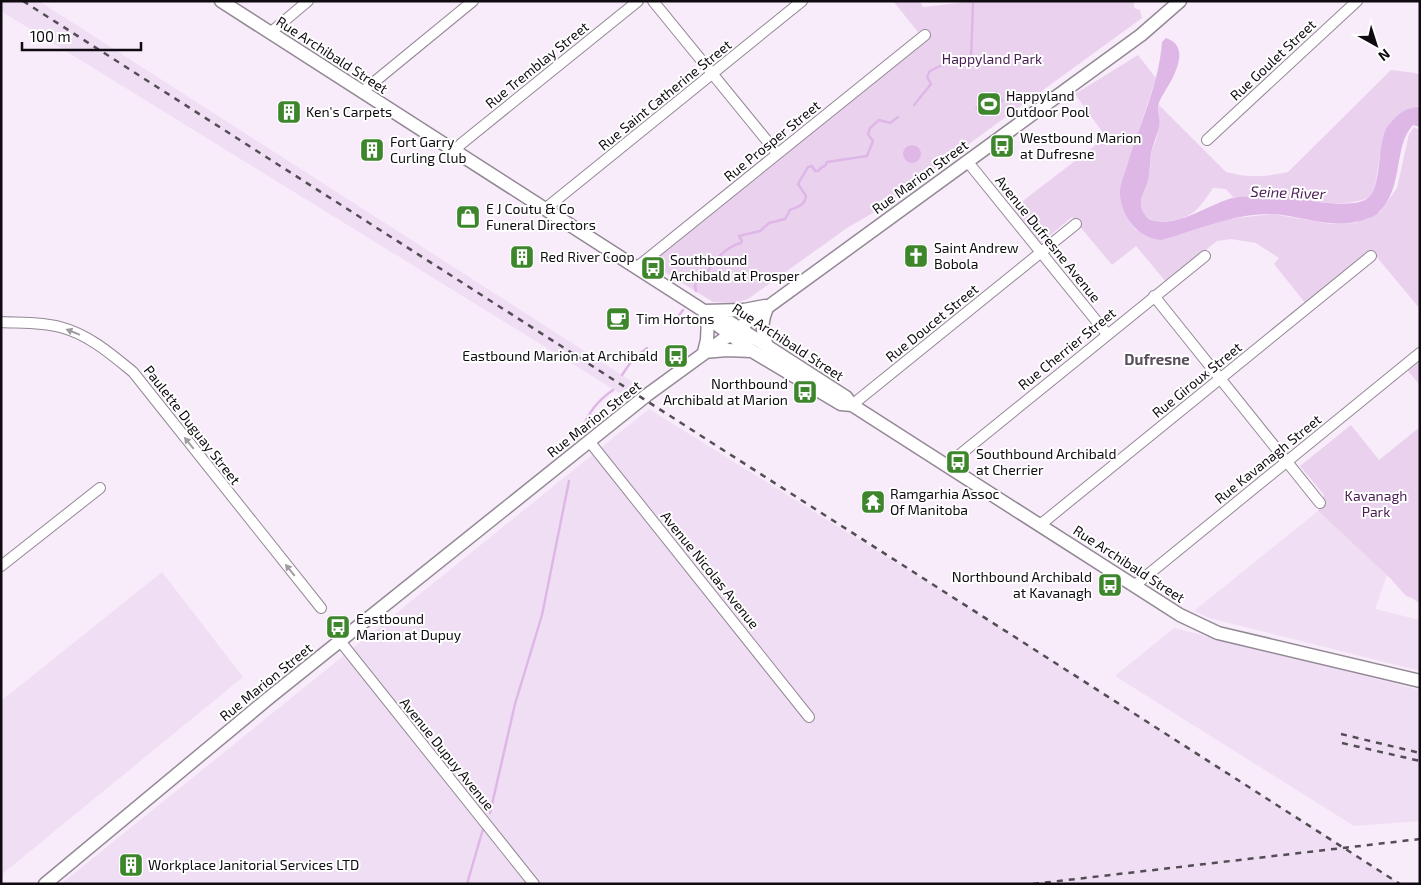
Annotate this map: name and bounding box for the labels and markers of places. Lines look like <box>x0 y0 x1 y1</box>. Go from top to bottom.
place label: Happyland Outdoor Pool <box>1006 87 1090 120</box>
sports icon: Happyland Outdoor Pool <box>976 91 1002 117</box>
building icon: Ken's Carpets <box>276 99 302 125</box>
place label: Ken's Carpets <box>306 103 392 120</box>
place label: Westbound Marion at Dufresne <box>1020 129 1141 162</box>
place label: Fort Garry Curling Club <box>390 133 466 166</box>
bus stop icon: Westbound Marion at Dufresne <box>989 133 1015 159</box>
building icon: Fort Garry Curling Club <box>359 137 385 163</box>
place label: E J Coutu & Co Funeral Directors <box>486 200 596 233</box>
shop icon: E J Coutu & Co Funeral Directors <box>455 204 481 230</box>
place label: Saint Andrew Bobola <box>934 239 1019 272</box>
church icon: Saint Andrew Bobola <box>903 243 929 269</box>
building icon: Red River Coop <box>509 244 535 270</box>
place label: Red River Coop <box>540 248 635 265</box>
place label: Southbound Archibald at Prosper <box>670 251 800 284</box>
bus stop icon: Southbound Archibald at Prosper <box>640 255 666 281</box>
cafe icon: Tim Hortons <box>605 306 631 332</box>
place label: Tim Hortons <box>636 310 714 327</box>
bus stop icon: Eastbound Marion at Archibald <box>663 343 689 369</box>
place label: Eastbound Marion at Archibald <box>462 347 658 364</box>
place label: Northbound Archibald at Marion <box>663 375 788 408</box>
bus stop icon: Northbound Archibald at Marion <box>792 379 818 405</box>
place label: Southbound Archibald at Cherrier <box>976 445 1117 478</box>
bus stop icon: Southbound Archibald at Cherrier <box>945 449 971 475</box>
place label: Ramgarhia Assoc Of Manitoba <box>890 485 1000 518</box>
temple icon: Ramgarhia Assoc Of Manitoba <box>860 489 886 515</box>
place label: Northbound Archibald at Kavanagh <box>952 568 1092 601</box>
bus stop icon: Northbound Archibald at Kavanagh <box>1097 572 1123 598</box>
place label: Eastbound Marion at Dupuy <box>356 610 462 643</box>
bus stop icon: Eastbound Marion at Dupuy <box>325 614 351 640</box>
building icon: Workplace Janitorial Services LTD <box>118 852 144 878</box>
place label: Workplace Janitorial Services LTD <box>148 856 359 873</box>

